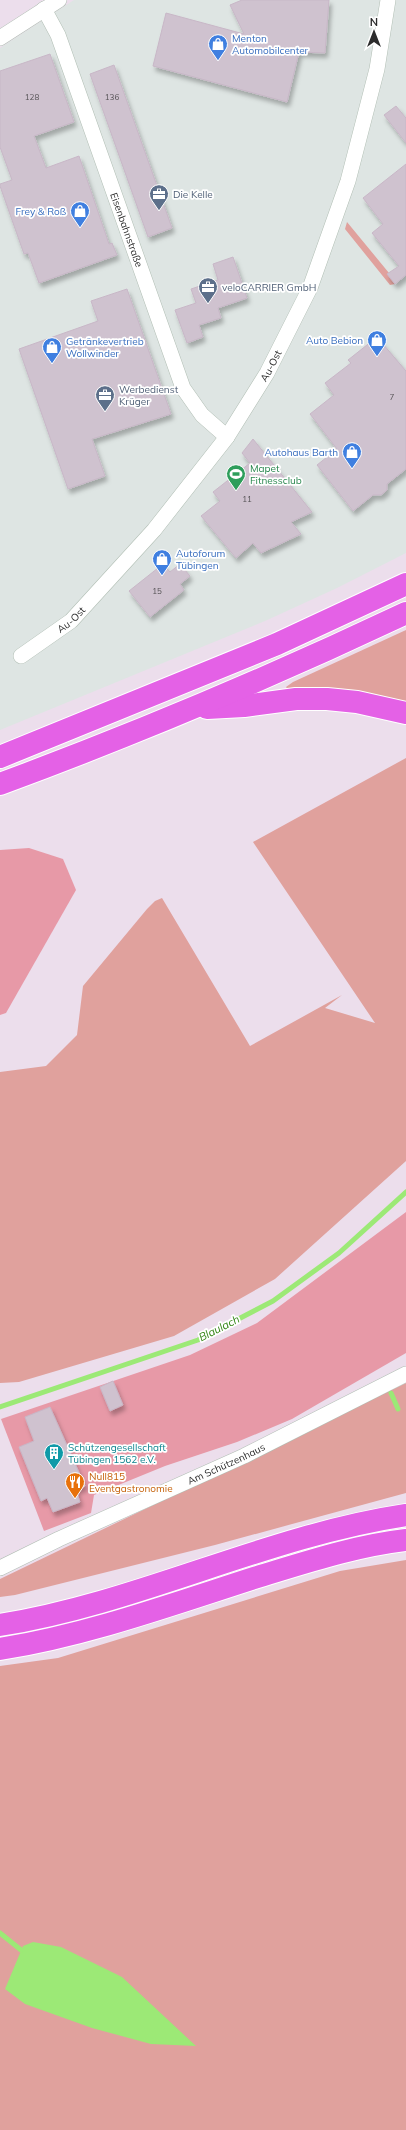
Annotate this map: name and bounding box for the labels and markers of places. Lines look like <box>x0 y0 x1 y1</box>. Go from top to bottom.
place label: Menton Automobilcenter <box>232 32 309 57</box>
shop icon: Menton Automobilcenter <box>207 33 229 61</box>
office icon: Die Kelle <box>148 183 170 211</box>
place label: Die Kelle <box>173 188 213 201</box>
shop icon: Frey & Roß <box>69 200 91 228</box>
place label: Frey & Roß <box>15 205 67 218</box>
office icon: veloCARRIER GmbH <box>197 276 219 304</box>
place label: veloCARRIER GmbH <box>222 281 316 294</box>
shop icon: Auto Bebion <box>366 329 388 357</box>
place label: Auto Bebion <box>306 334 363 347</box>
place label: Getränkevertrieb Wollwinder <box>66 335 144 360</box>
shop icon: Getränkevertrieb Wollwinder <box>41 336 63 364</box>
place label: Werbedienst Krüger <box>119 383 179 408</box>
office icon: Werbedienst Krüger <box>94 384 116 412</box>
shop icon: Autohaus Barth <box>341 441 363 469</box>
place label: Autohaus Barth <box>264 446 338 459</box>
place label: Mapet Fitnessclub <box>250 462 302 487</box>
sports icon: Mapet Fitnessclub <box>225 463 247 491</box>
place label: Autoforum Tübingen <box>176 547 226 572</box>
shop icon: Autoforum Tübingen <box>151 548 173 576</box>
place label: Schützengesellschaft Tübingen 1562 e.V. <box>68 1441 166 1466</box>
building icon: Schützengesellschaft Tübingen 1562 e.V. <box>43 1442 65 1470</box>
place label: Null815 Eventgastronomie <box>89 1470 173 1495</box>
restaurant icon: Null815 Eventgastronomie <box>64 1471 86 1499</box>

